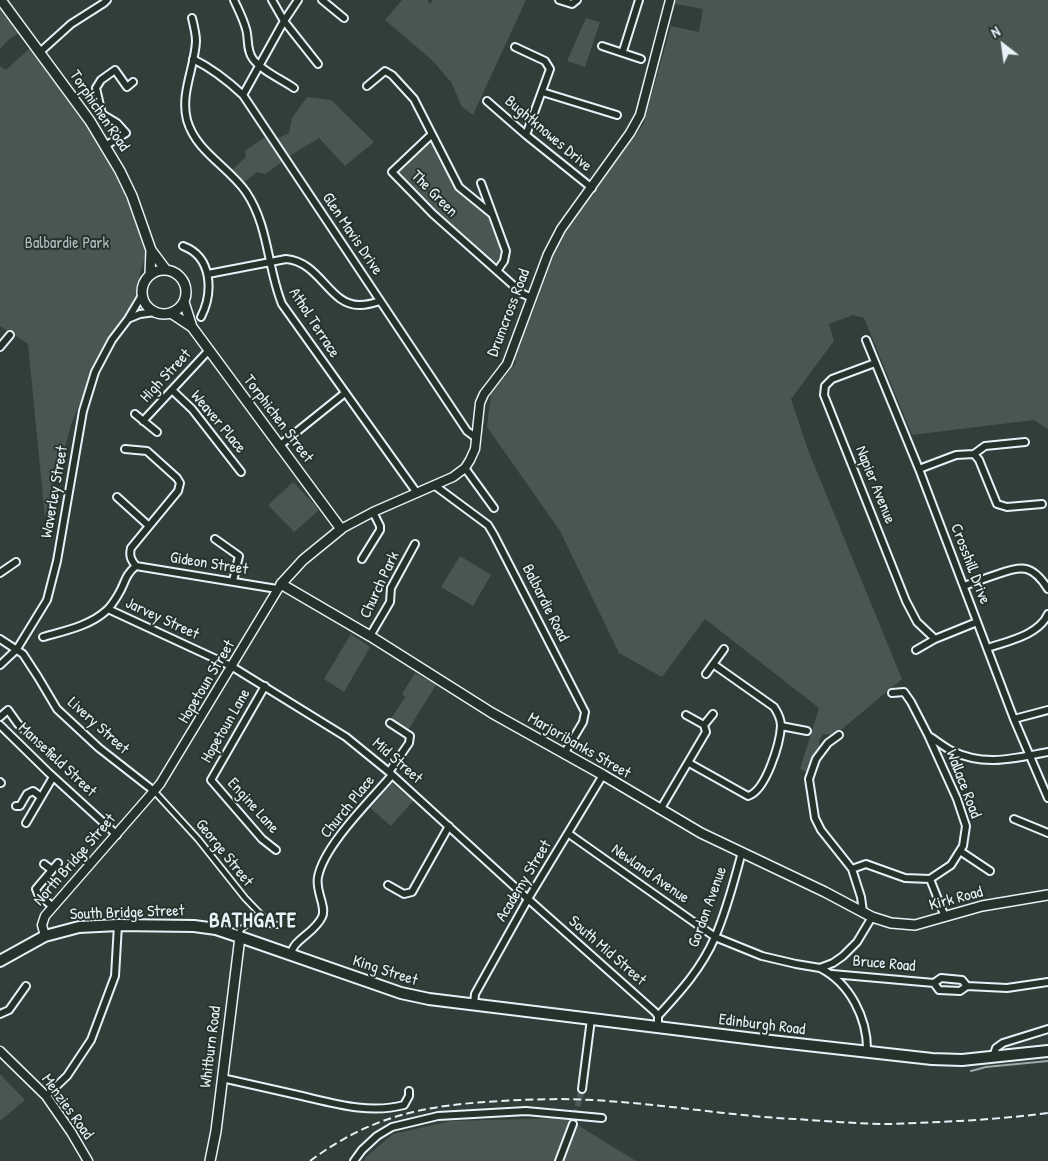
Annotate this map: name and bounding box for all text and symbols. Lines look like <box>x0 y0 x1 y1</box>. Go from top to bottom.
north arrow <box>978 20 1028 70</box>
text: N <box>987 21 1003 42</box>
street label: Torphichen Road <box>65 67 133 155</box>
street label: Bughtknowes Drive <box>500 92 596 176</box>
street label: The Green <box>407 167 461 221</box>
street label: Glen Mavis Drive <box>317 189 387 279</box>
park label: Balbardie Park <box>25 234 109 254</box>
street label: Drumcross Road <box>484 267 534 359</box>
street label: Athol Terrace <box>284 284 344 362</box>
street label: High Street <box>137 345 195 407</box>
street label: Torphichen Street <box>239 371 317 467</box>
street label: Weaver Place <box>186 387 250 457</box>
street label: Napier Avenue <box>851 443 899 527</box>
street label: Waverley Street <box>37 444 73 540</box>
street label: Crosshill Drive <box>946 521 994 607</box>
street label: Gideon Street <box>169 548 249 580</box>
street label: Church Park <box>356 549 404 621</box>
street label: Balbardie Road <box>517 561 573 645</box>
street label: Jarvey Street <box>122 594 202 644</box>
street label: Hopetoun Street <box>175 637 239 727</box>
street label: Hopetoun Lane <box>197 686 255 766</box>
street label: Livery Street <box>63 693 133 759</box>
street label: Marjoribanks Street <box>524 709 634 783</box>
street label: Mansefield Street <box>14 719 100 801</box>
street label: Mid Street <box>368 734 426 788</box>
street label: Wallace Road <box>941 747 985 821</box>
street label: Church Place <box>317 772 379 842</box>
street label: Engine Lane <box>223 774 283 838</box>
street label: North Bridge Street <box>30 810 120 910</box>
street label: George Street <box>191 815 257 891</box>
street label: Academy Street <box>492 837 556 925</box>
street label: Newland Avenue <box>607 840 693 908</box>
street label: Gordon Avenue <box>685 864 731 950</box>
street label: Kirk Road <box>927 883 985 915</box>
street label: South Bridge Street <box>69 901 185 925</box>
district label: BATHGATE <box>208 908 298 934</box>
street label: South Mid Street <box>564 912 650 990</box>
street label: King Street <box>350 951 420 991</box>
street label: Bruce Road <box>852 952 916 976</box>
street label: Whitburn Road <box>196 1005 226 1089</box>
street label: Edinburgh Road <box>718 1010 806 1040</box>
street label: Menzies Road <box>37 1071 97 1143</box>

